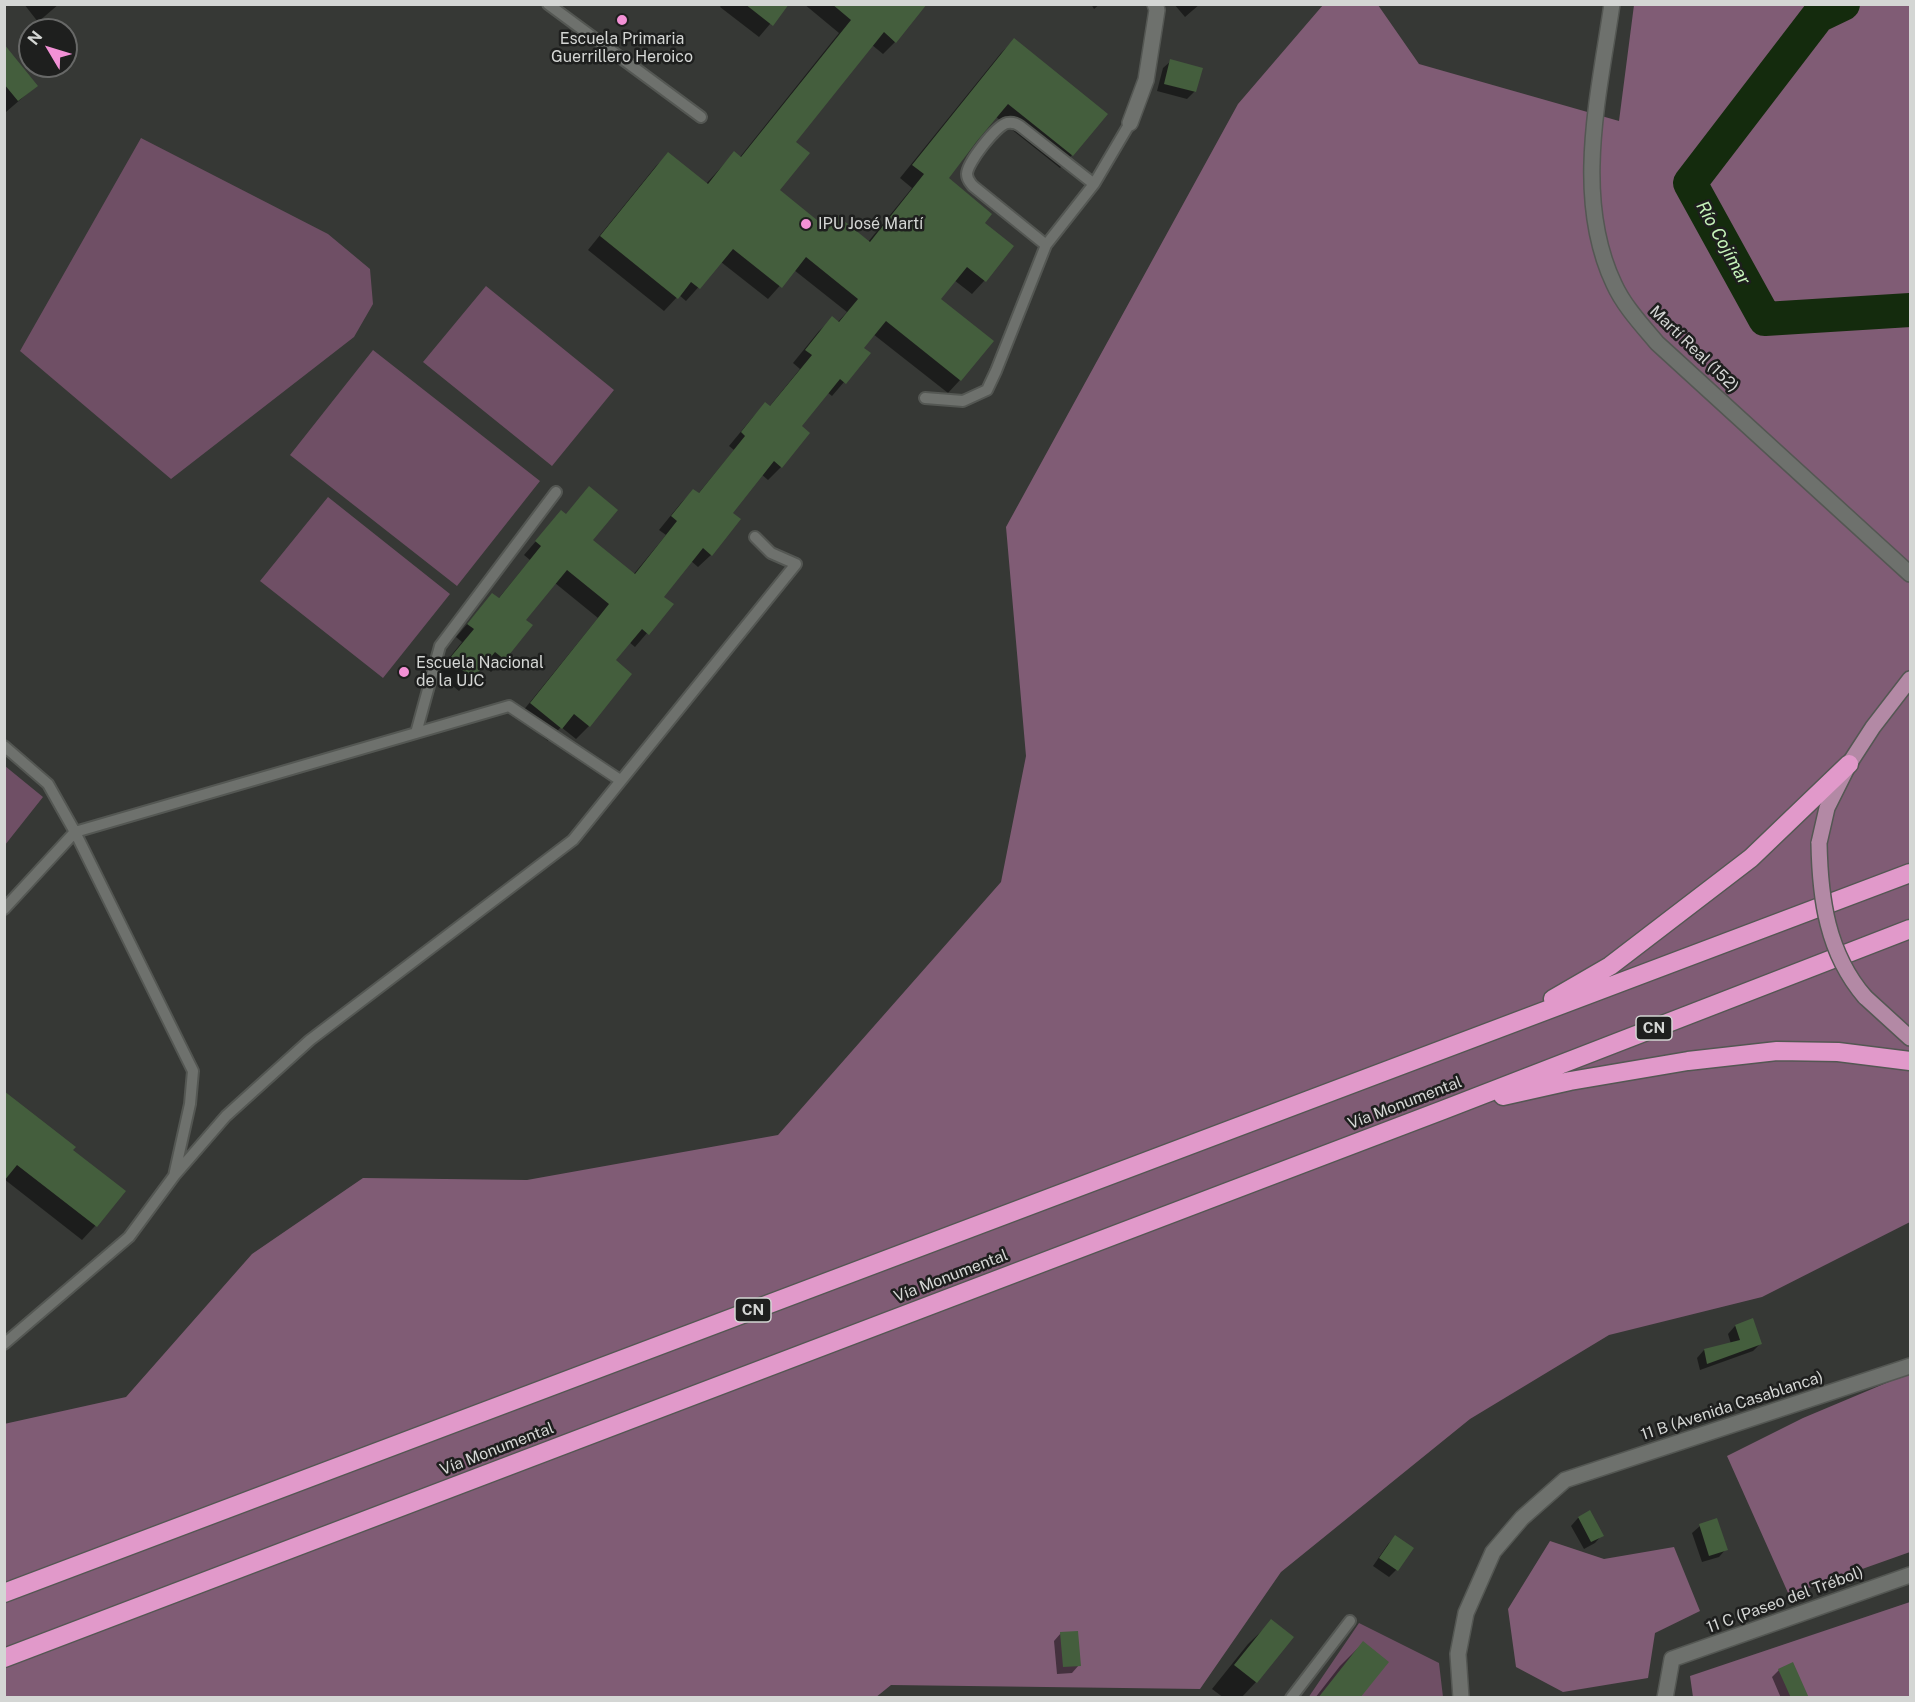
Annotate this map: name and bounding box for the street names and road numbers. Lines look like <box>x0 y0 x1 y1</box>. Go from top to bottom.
street label: Martí Real (152) <box>1646 302 1742 396</box>
road number: CN <box>1636 1016 1672 1040</box>
street label: Vía Monumental <box>1345 1072 1465 1134</box>
street label: Vía Monumental <box>891 1245 1011 1307</box>
road number: CN <box>735 1298 771 1322</box>
street label: 11 B (Avenida Casablanca) <box>1638 1367 1826 1445</box>
street label: Vía Monumental <box>437 1418 557 1480</box>
street label: 11 C (Paseo del Trébol) <box>1704 1563 1866 1637</box>

